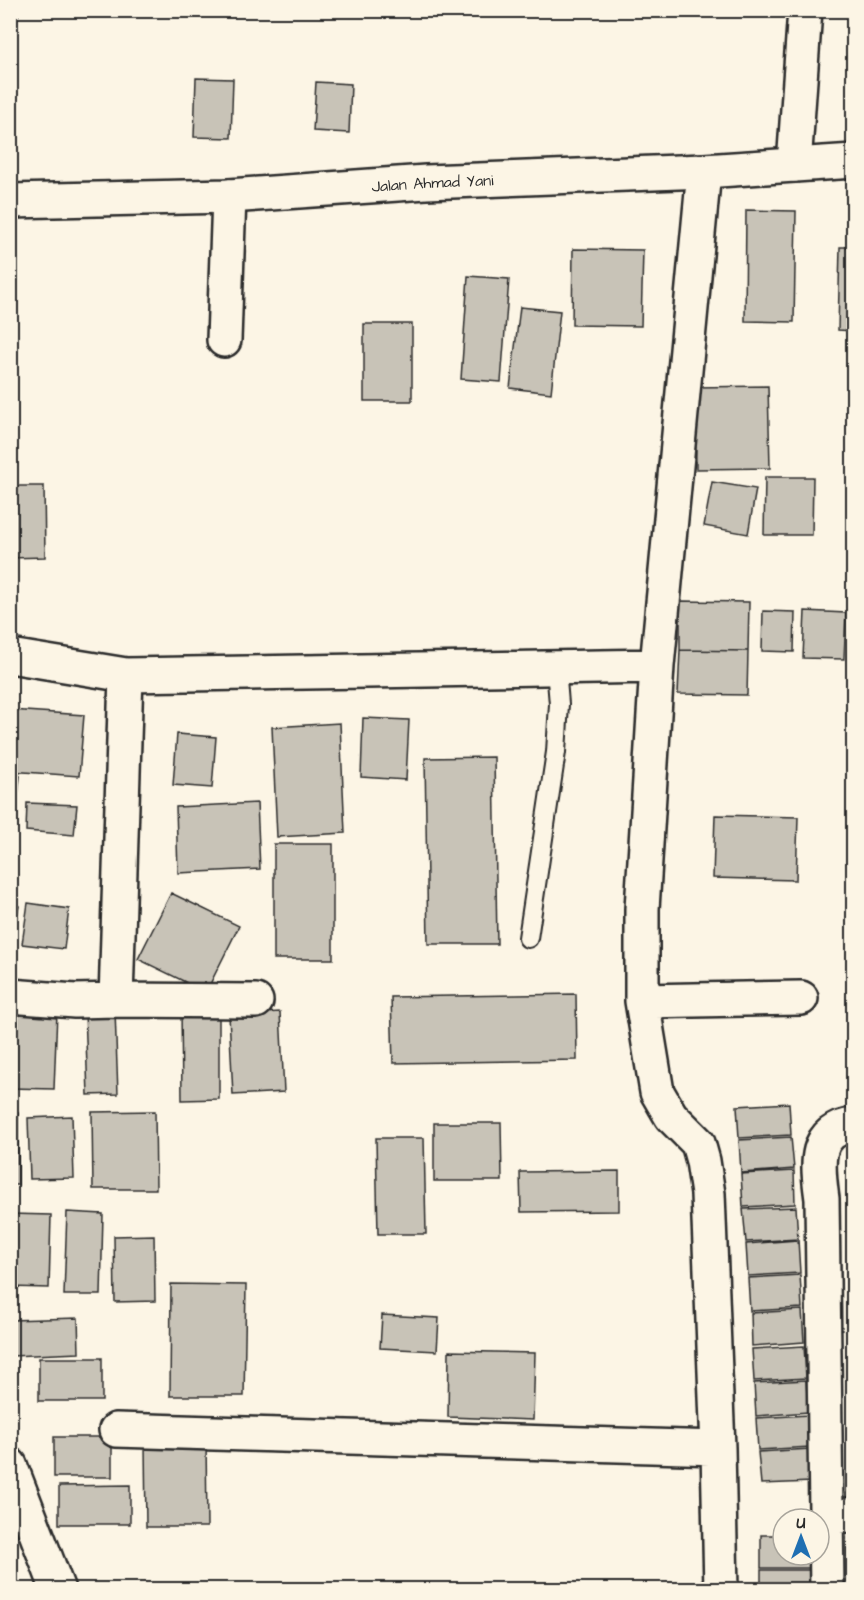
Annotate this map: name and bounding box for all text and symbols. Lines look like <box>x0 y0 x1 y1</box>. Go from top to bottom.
street label: Jalan Ahmad Yani <box>371 169 495 198</box>
north arrow <box>771 1507 831 1567</box>
text: U <box>797 1512 806 1534</box>

